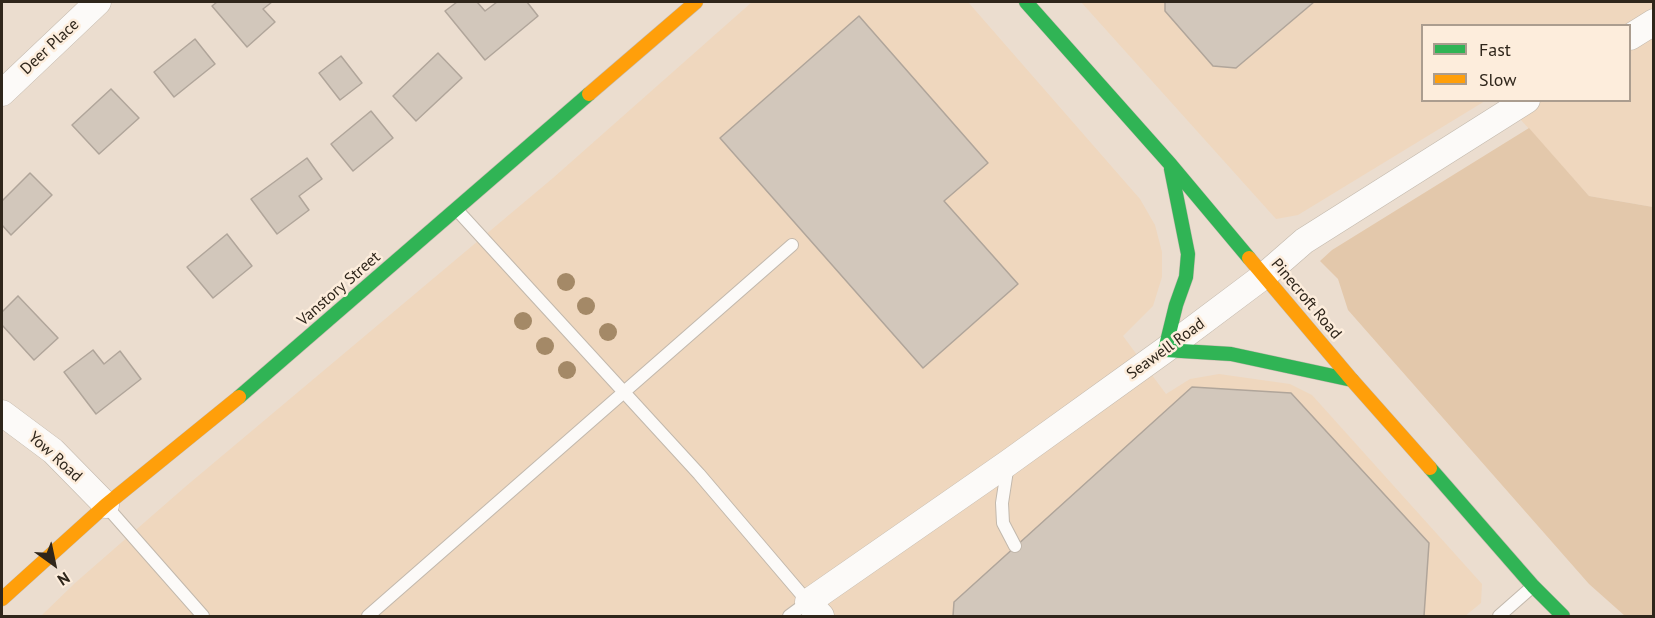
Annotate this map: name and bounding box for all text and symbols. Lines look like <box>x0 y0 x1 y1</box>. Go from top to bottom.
street label: Deer Place <box>17 15 83 79</box>
legend <box>1421 24 1631 102</box>
text: Fast <box>1479 38 1511 61</box>
text: Slow <box>1479 68 1517 91</box>
street label: Vanstory Street <box>294 248 384 330</box>
street label: Pinecroft Road <box>1267 255 1345 343</box>
street label: Seawell Road <box>1123 314 1209 384</box>
street label: Yow Road <box>24 428 86 486</box>
north arrow <box>24 534 84 594</box>
text: N <box>54 568 74 590</box>

